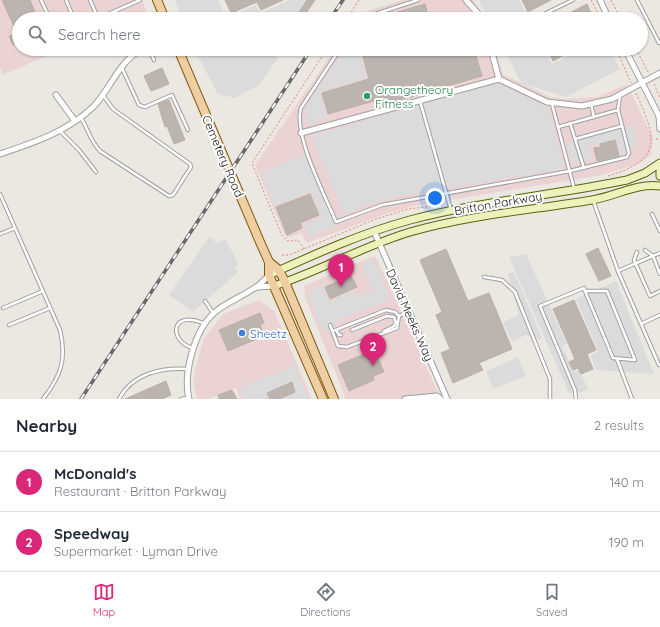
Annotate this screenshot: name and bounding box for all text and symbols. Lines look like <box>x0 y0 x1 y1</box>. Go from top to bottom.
search box <box>12 12 648 56</box>
icon: search <box>26 23 48 45</box>
text: Search here <box>58 25 141 44</box>
place label: Orangetheory Fitness <box>375 82 453 111</box>
marker: Orangetheory Fitness <box>362 91 372 101</box>
street label: Cemetery Road <box>199 113 247 199</box>
your location <box>425 188 445 208</box>
street label: Britton Parkway <box>453 188 543 218</box>
pin: 1 <box>328 254 354 287</box>
street label: David Meeks Way <box>383 266 437 364</box>
place label: Sheetz <box>250 326 287 341</box>
marker: Sheetz <box>237 328 247 338</box>
pin: 2 <box>360 333 386 366</box>
text: Nearby <box>16 415 77 436</box>
text: 2 results <box>594 417 644 433</box>
text: McDonald's <box>54 464 136 483</box>
text: 1 <box>26 474 32 490</box>
text: 140 m <box>609 474 644 490</box>
text: Restaurant · Britton Parkway <box>54 483 226 499</box>
text: Speedway <box>54 524 129 543</box>
text: 2 <box>25 534 33 550</box>
text: 190 m <box>609 534 644 550</box>
text: Supermarket · Lyman Drive <box>54 543 218 559</box>
tab: Map <box>93 581 115 619</box>
tab: Directions <box>300 581 351 619</box>
tab: Saved <box>536 581 567 619</box>

